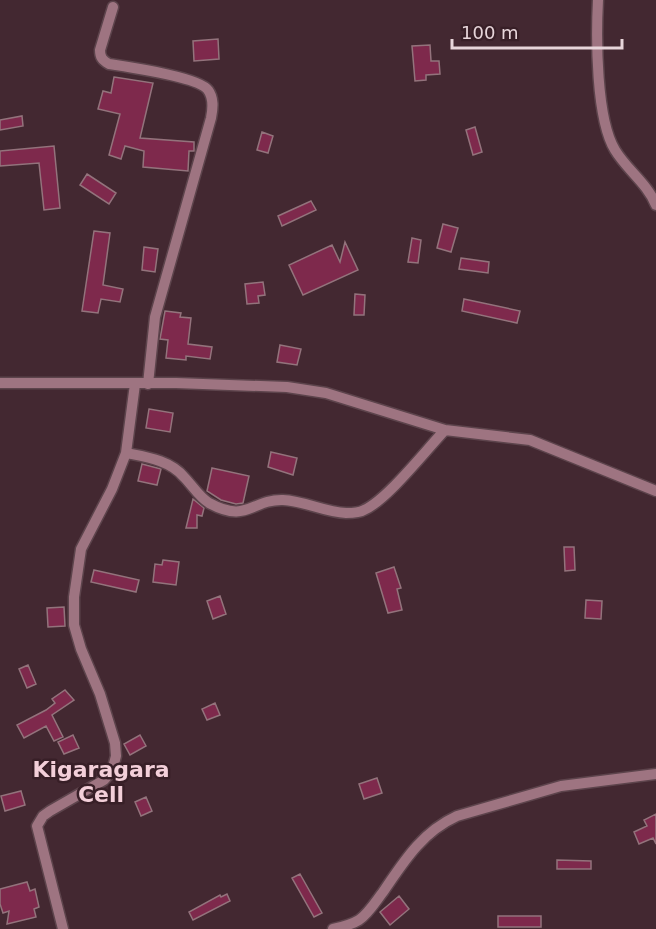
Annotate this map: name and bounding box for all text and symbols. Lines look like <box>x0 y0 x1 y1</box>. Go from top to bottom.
scale bar <box>452 12 622 50</box>
text: 100 m <box>461 22 519 43</box>
district label: Kigaragara Cell <box>32 757 170 807</box>

